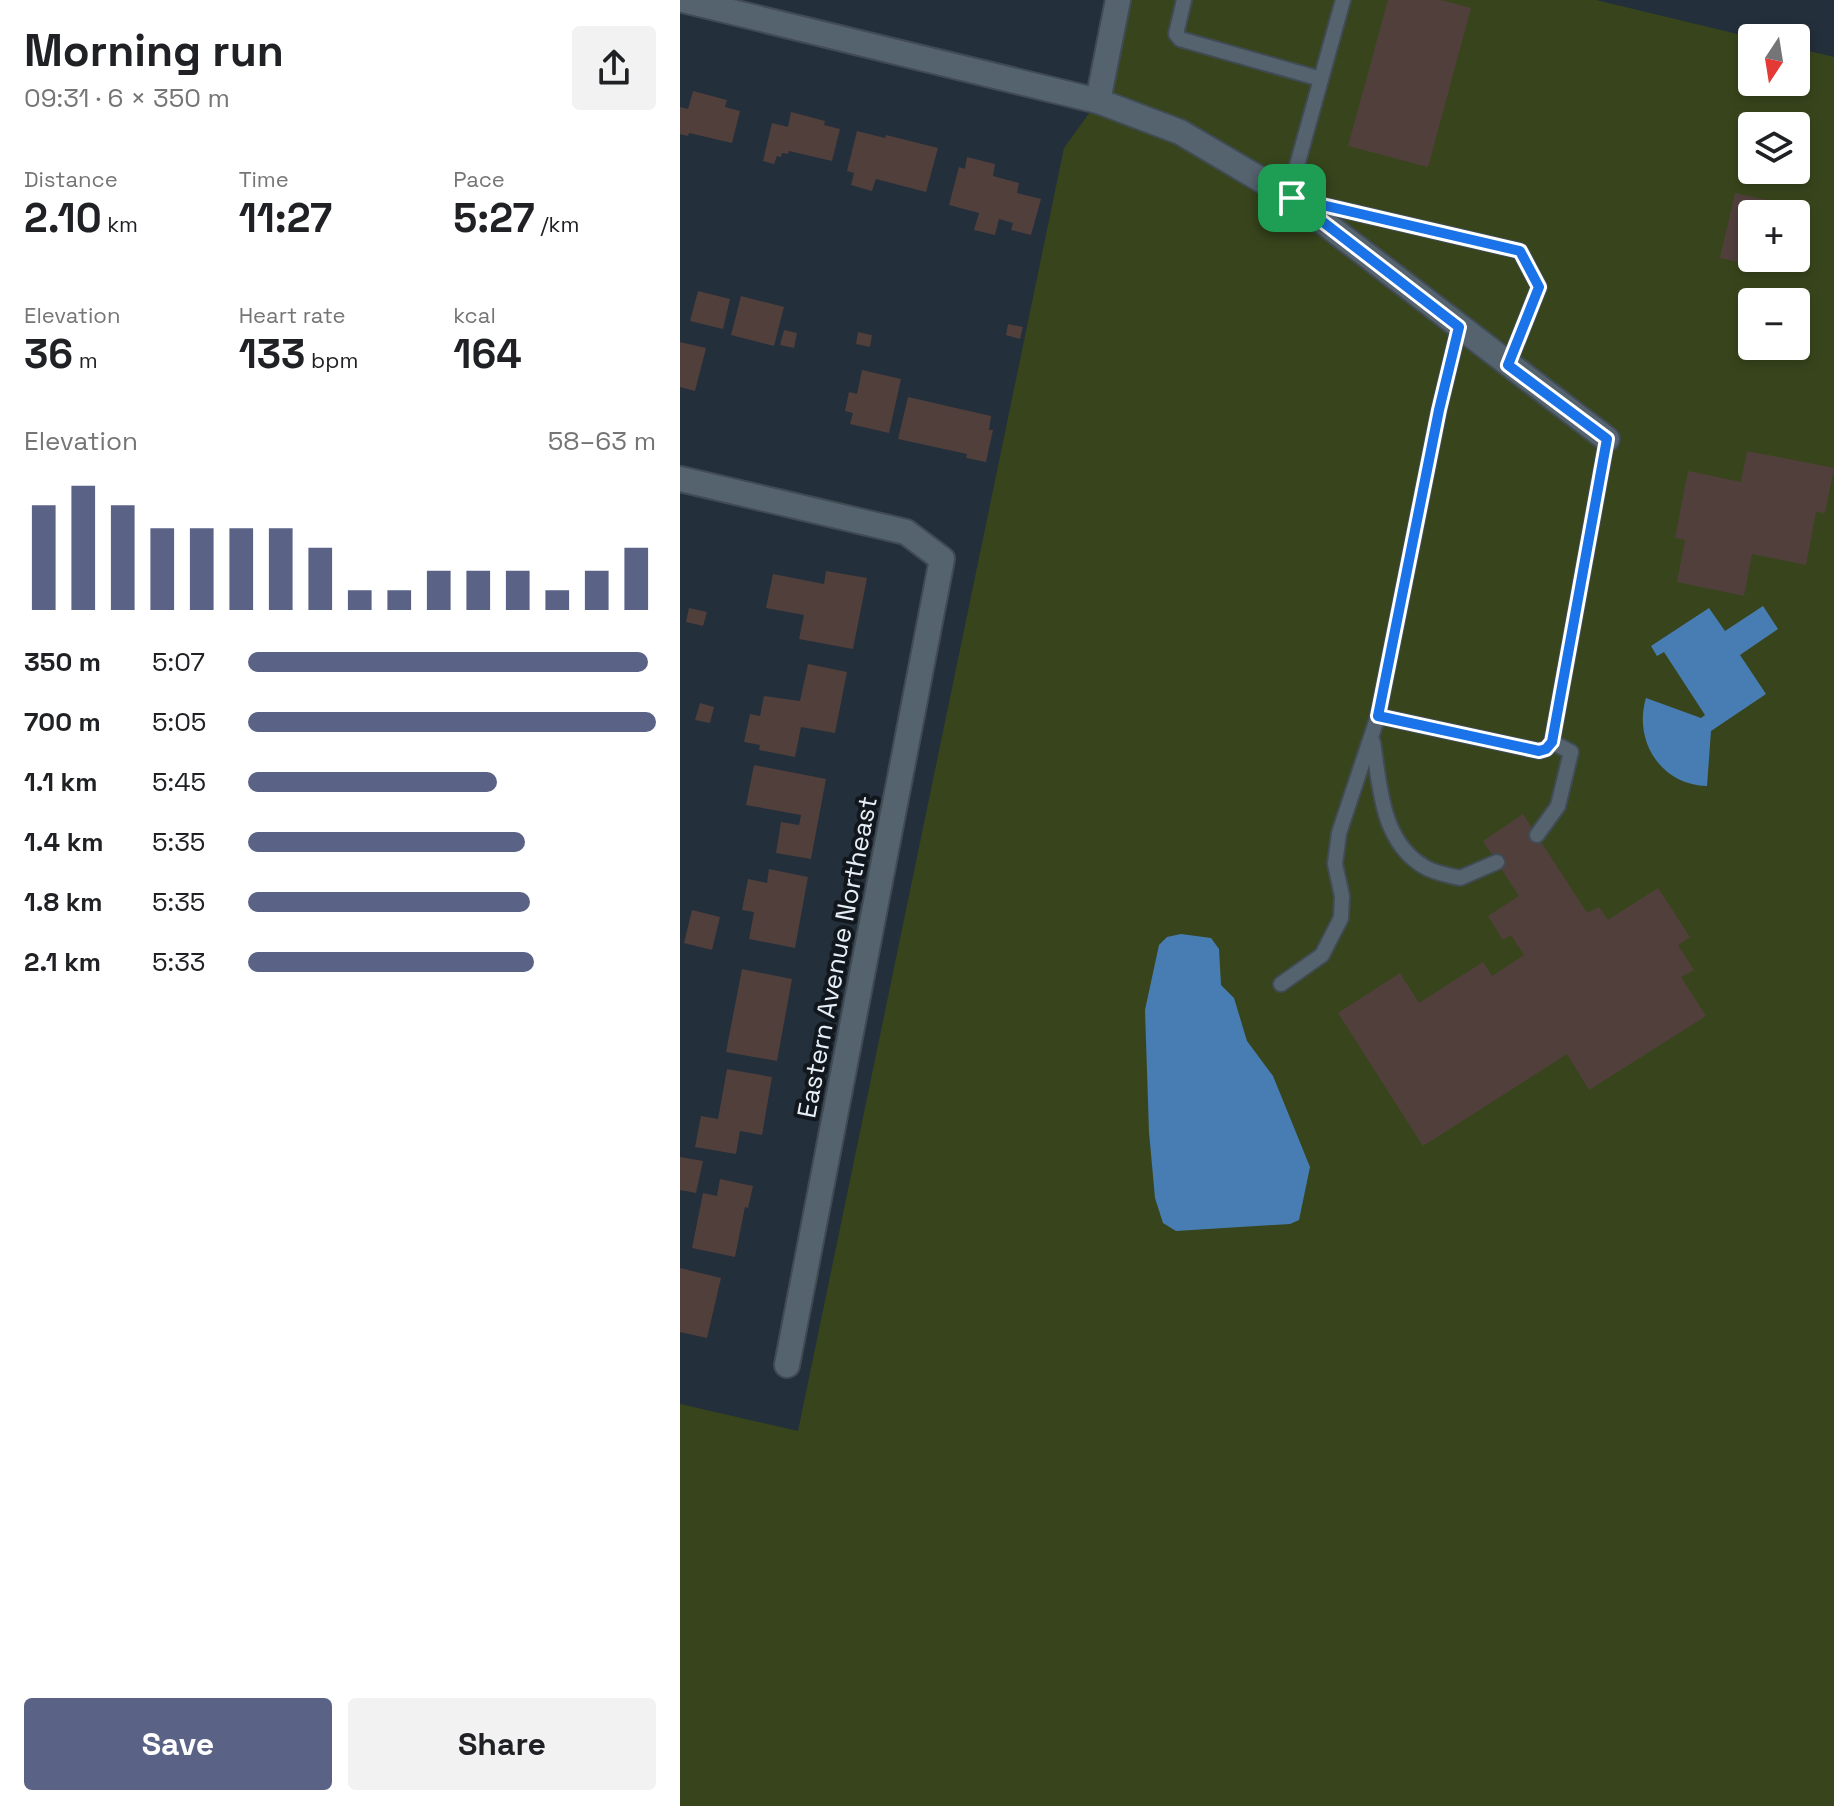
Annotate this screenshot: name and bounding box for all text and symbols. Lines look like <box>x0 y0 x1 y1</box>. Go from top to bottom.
text: Morning run <box>24 23 284 79</box>
north arrow <box>1738 24 1810 96</box>
map controls <box>1738 24 1810 360</box>
button: share <box>572 26 656 110</box>
text: 09:31 · 6 × 350 m <box>24 81 230 115</box>
button: layers <box>1738 112 1810 184</box>
pin <box>1258 164 1326 232</box>
text: Distance <box>24 165 118 193</box>
text: Time <box>239 165 289 193</box>
text: Pace <box>453 165 505 193</box>
icon: arrive <box>1270 176 1314 220</box>
text: 2.10 <box>24 193 102 244</box>
text: 11:27 <box>239 193 332 244</box>
text: 5:27 <box>453 193 535 244</box>
button: + <box>1738 200 1810 272</box>
text: km <box>102 210 138 238</box>
text: /km <box>535 210 579 238</box>
button: − <box>1738 288 1810 360</box>
text: Elevation <box>24 301 120 329</box>
text: Heart rate <box>239 301 345 329</box>
text: kcal <box>453 301 496 329</box>
text: 36 <box>24 329 73 380</box>
text: 133 <box>239 329 305 380</box>
text: 164 <box>453 329 522 380</box>
text: m <box>73 346 98 374</box>
text: bpm <box>305 346 358 374</box>
text: Elevation <box>24 424 138 458</box>
text: 58–63 m <box>548 424 656 458</box>
text: 350 m <box>24 645 101 679</box>
text: 5:07 <box>152 645 205 679</box>
text: 700 m <box>24 705 101 739</box>
text: 5:05 <box>152 705 206 739</box>
text: 1.1 km <box>24 765 97 799</box>
text: 5:45 <box>152 765 206 799</box>
street label: Eastern Avenue Northeast <box>789 793 885 1121</box>
text: 1.4 km <box>24 825 104 859</box>
text: 5:35 <box>152 825 205 859</box>
text: 1.8 km <box>24 885 103 919</box>
text: 5:35 <box>152 885 205 919</box>
text: 2.1 km <box>24 945 101 979</box>
text: 5:33 <box>152 945 206 979</box>
button: Save <box>24 1698 332 1790</box>
button: Share <box>348 1698 656 1790</box>

